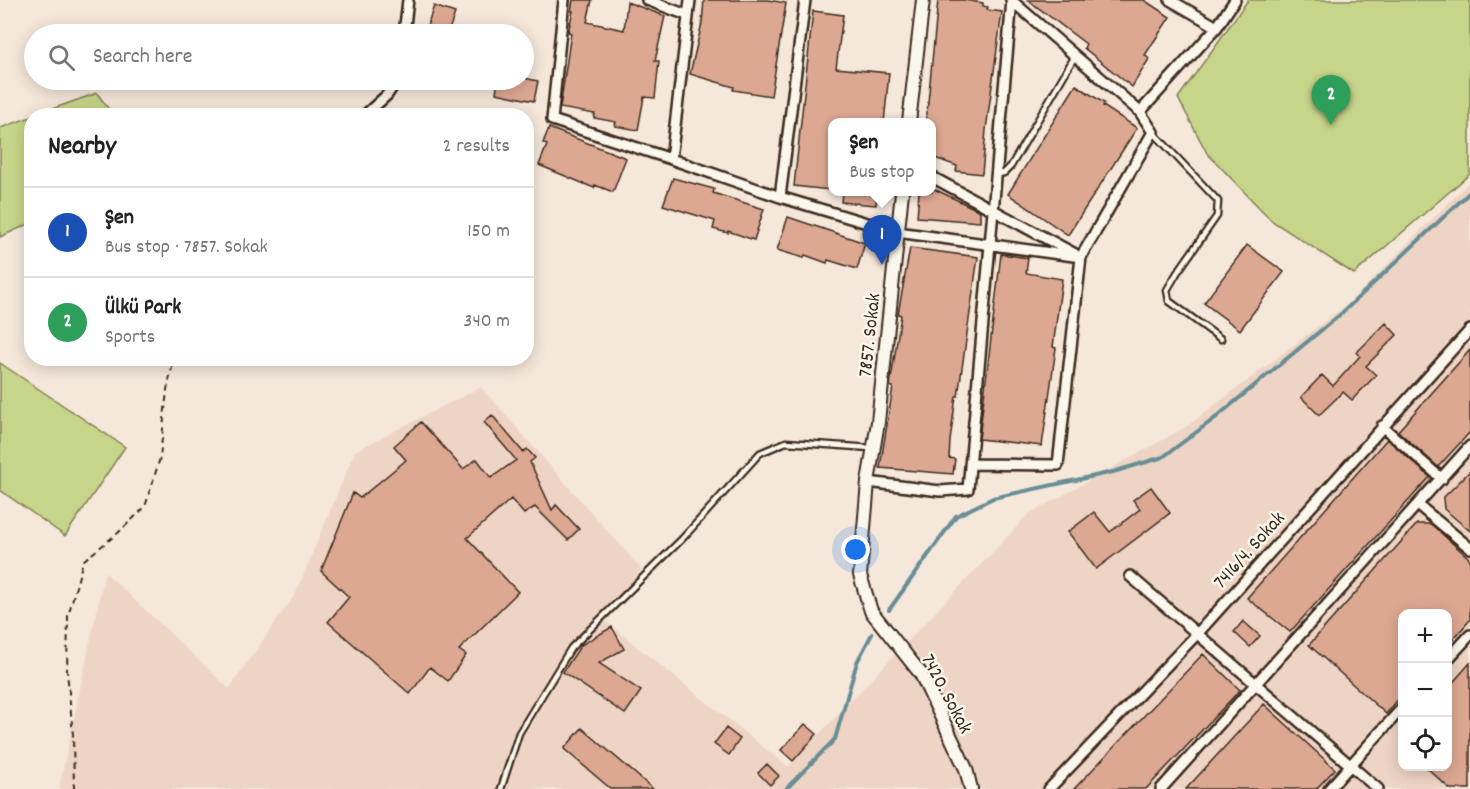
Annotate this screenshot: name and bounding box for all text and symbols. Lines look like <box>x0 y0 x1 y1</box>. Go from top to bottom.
search box <box>24 24 534 90</box>
icon: search <box>45 41 78 74</box>
text: Search here <box>93 42 192 73</box>
pin: 2 <box>1312 76 1350 125</box>
popup <box>828 118 936 196</box>
text: Şen <box>849 128 878 159</box>
text: Nearby <box>48 129 116 166</box>
text: 2 results <box>443 133 510 161</box>
text: Bus stop <box>849 159 915 187</box>
text: Şen <box>105 203 134 234</box>
pin: 1 <box>862 216 902 265</box>
text: 1 <box>65 218 70 246</box>
text: 150 m <box>467 218 510 246</box>
text: Bus stop · 7857. Sokak <box>105 234 268 262</box>
street label: 7857. Sokak <box>853 292 889 379</box>
text: Ülkü Park <box>105 293 181 324</box>
text: 2 <box>63 308 72 336</box>
text: 340 m <box>464 308 510 336</box>
text: Sports <box>105 324 155 352</box>
street label: 7416/4. Sokak <box>1208 506 1293 596</box>
your location <box>841 535 870 564</box>
map controls <box>1398 609 1452 771</box>
button: + <box>1398 609 1452 663</box>
street label: 7420. Sokak <box>913 649 978 739</box>
button: − <box>1398 663 1452 717</box>
button: locate <box>1398 717 1452 771</box>

